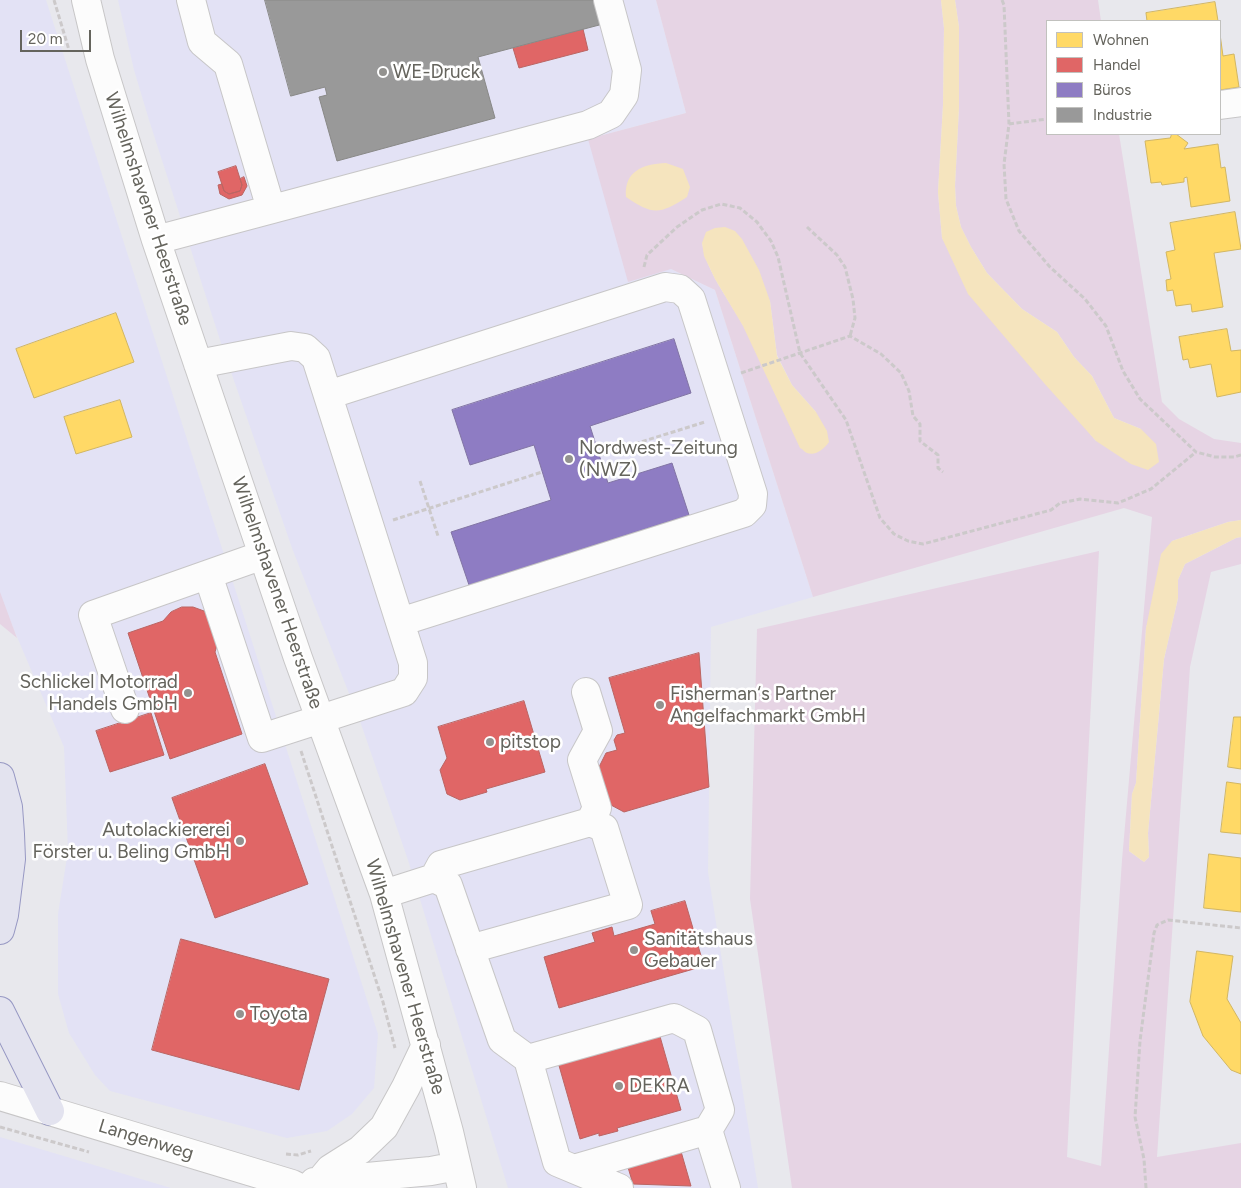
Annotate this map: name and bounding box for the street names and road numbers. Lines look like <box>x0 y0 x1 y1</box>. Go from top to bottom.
street label: Wilhelmshavener Heerstraße <box>99 89 197 329</box>
street label: Wilhelmshavener Heerstraße <box>227 474 327 712</box>
street label: Wilhelmshavener Heerstraße <box>360 857 450 1097</box>
street label: Langenweg <box>96 1115 196 1165</box>

